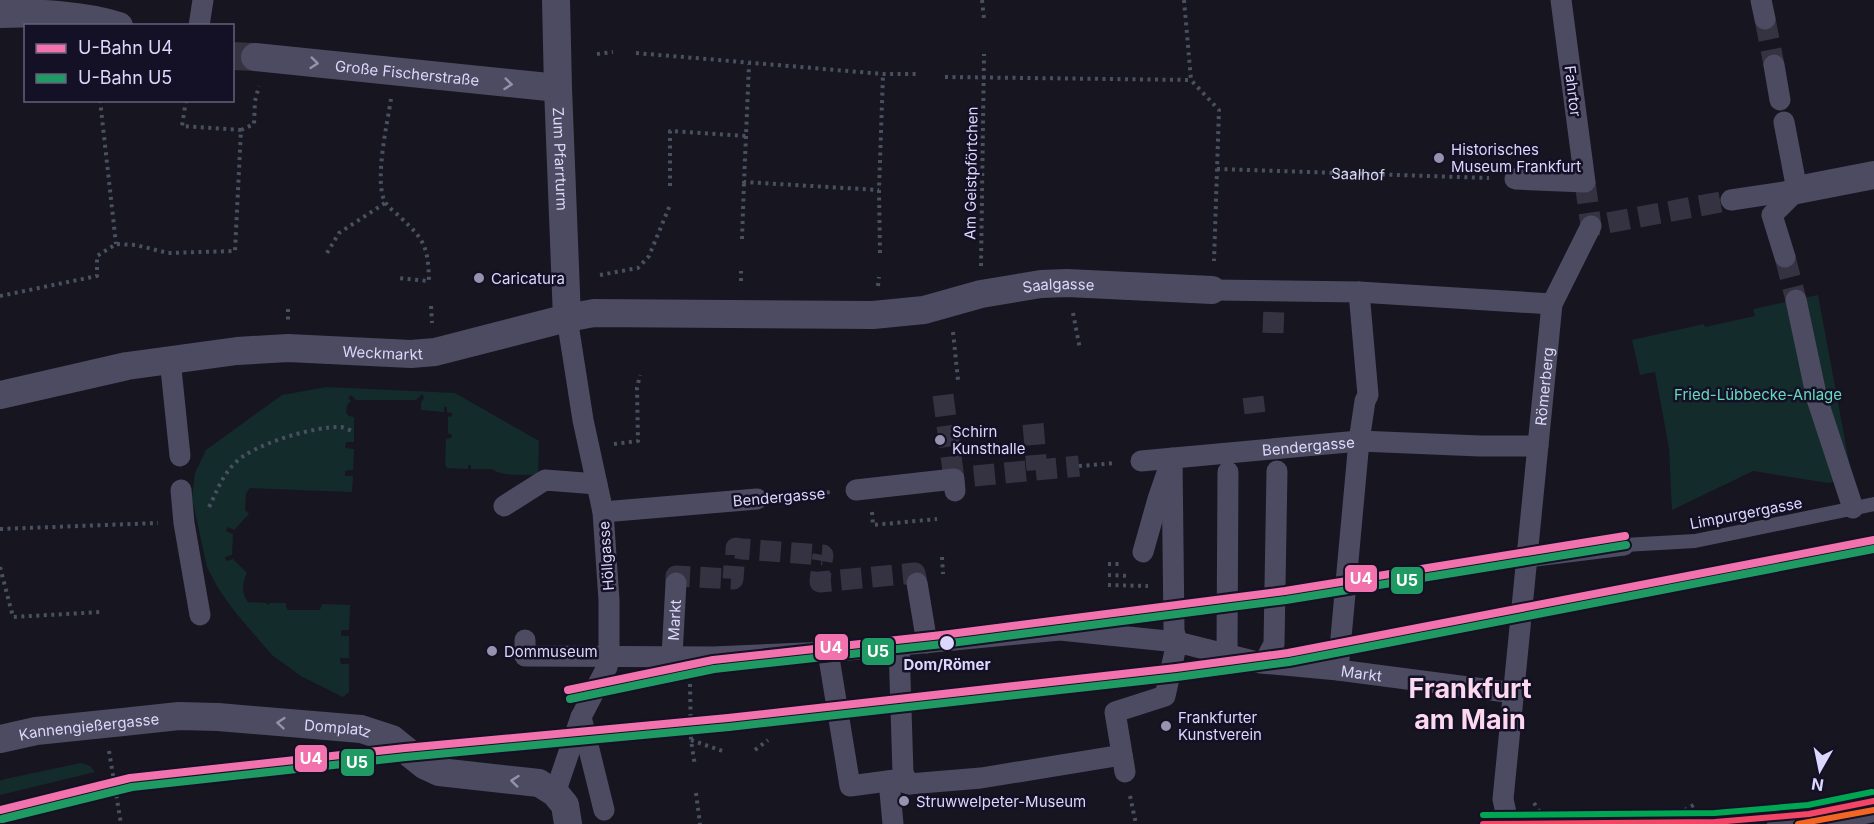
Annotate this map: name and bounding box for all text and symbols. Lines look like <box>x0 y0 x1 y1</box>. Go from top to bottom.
legend <box>24 24 234 102</box>
text: U-Bahn U4 <box>78 37 173 58</box>
one-way arrow <box>309 56 318 69</box>
street label: Große Fischerstraße <box>334 56 480 89</box>
street label: Fahrtor <box>1560 64 1586 118</box>
text: U-Bahn U5 <box>78 67 172 88</box>
one-way arrow <box>503 77 512 89</box>
street label: Am Geistpförtchen <box>960 106 982 240</box>
street label: Zum Pfarrturm <box>549 107 572 211</box>
place label: Historisches Museum Frankfurt <box>1451 140 1581 176</box>
marker: Historisches Museum Frankfurt <box>1432 151 1446 165</box>
street label: Saalhof <box>1331 163 1385 184</box>
place label: Caricatura <box>491 269 565 288</box>
marker: Caricatura <box>472 271 486 285</box>
street label: Saalgasse <box>1021 273 1095 296</box>
street label: Weckmarkt <box>342 341 423 364</box>
street label: Römerberg <box>1531 346 1557 427</box>
park label: Fried-Lübbecke-Anlage <box>1674 385 1842 404</box>
place label: Schirn Kunsthalle <box>952 422 1025 458</box>
street label: Bendergasse <box>1261 432 1355 459</box>
marker: Schirn Kunsthalle <box>933 433 947 447</box>
street label: Bendergasse <box>732 483 826 511</box>
street label: Limpurgergasse <box>1688 493 1804 533</box>
street label: Höllgasse <box>594 521 618 591</box>
line badge: U4 <box>1344 564 1378 593</box>
line badge: U5 <box>1390 566 1424 595</box>
text: U4 <box>1350 568 1372 588</box>
text: U5 <box>1396 570 1418 590</box>
street label: Markt <box>663 599 685 641</box>
line badge: U4 <box>814 633 849 661</box>
marker: Dom/Römer <box>938 634 956 652</box>
text: U4 <box>820 637 842 657</box>
line badge: U5 <box>861 637 895 666</box>
text: U5 <box>867 641 889 661</box>
place label: Dommuseum <box>504 642 598 661</box>
marker: Dommuseum <box>485 644 499 658</box>
place label: Dom/Römer <box>903 655 991 674</box>
street label: Markt <box>1340 661 1383 685</box>
district label: Frankfurt am Main <box>1408 672 1532 736</box>
place label: Frankfurter Kunstverein <box>1178 708 1262 744</box>
street label: Kannengießergasse <box>17 709 160 744</box>
street label: Domplatz <box>303 715 374 741</box>
one-way arrow <box>277 717 286 730</box>
marker: Frankfurter Kunstverein <box>1159 719 1173 733</box>
north arrow <box>1790 740 1850 800</box>
line badge: U4 <box>294 744 328 773</box>
text: U4 <box>300 748 322 768</box>
line badge: U5 <box>340 748 375 777</box>
text: U5 <box>346 752 368 772</box>
text: N <box>1810 774 1825 796</box>
one-way arrow <box>510 775 519 788</box>
place label: Struwwelpeter-Museum <box>916 792 1086 811</box>
marker: Struwwelpeter-Museum <box>897 794 911 808</box>

